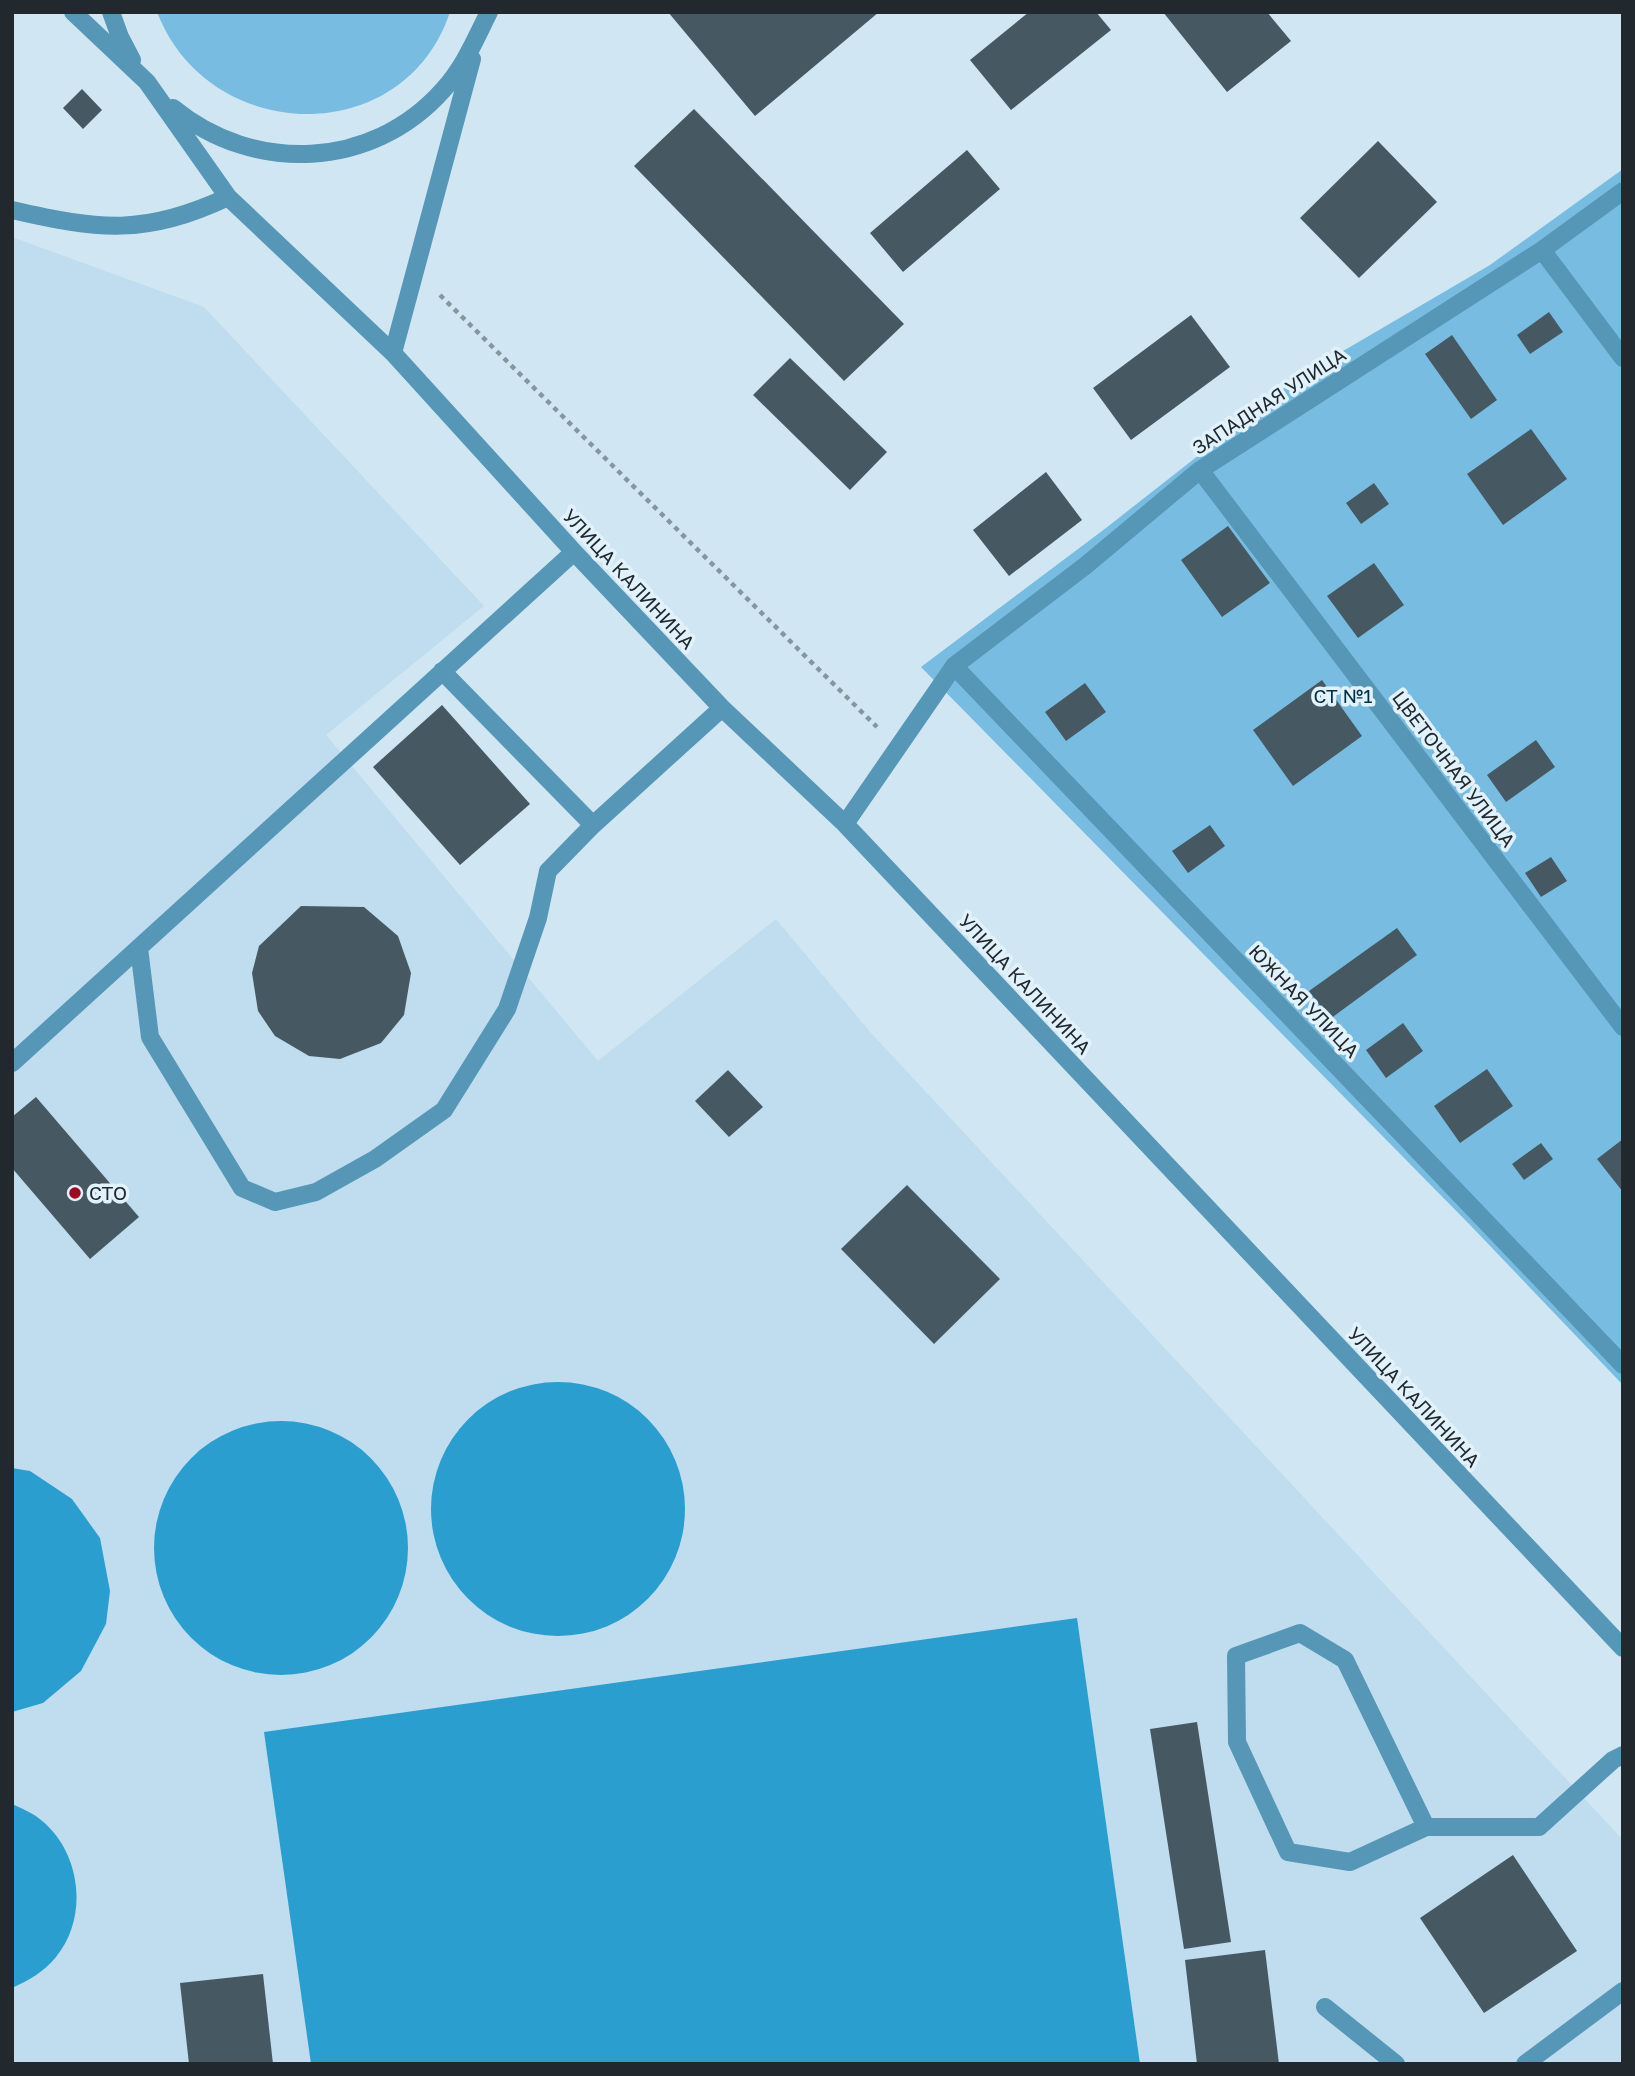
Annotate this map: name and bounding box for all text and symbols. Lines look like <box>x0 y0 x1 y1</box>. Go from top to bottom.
street label: ЗАПАДНАЯ УЛИЦА <box>1188 342 1350 459</box>
street label: УЛИЦА КАЛИНИНА <box>559 504 700 654</box>
park label: СТ №1 <box>1313 684 1373 707</box>
street label: ЦВЕТОЧНАЯ УЛИЦА <box>1388 686 1521 852</box>
street label: УЛИЦА КАЛИНИНА <box>955 909 1096 1059</box>
street label: ЮЖНАЯ УЛИЦА <box>1245 939 1364 1062</box>
place label: СТО <box>89 1181 127 1204</box>
marker: СТО <box>67 1185 83 1201</box>
street label: УЛИЦА КАЛИНИНА <box>1344 1322 1485 1472</box>

